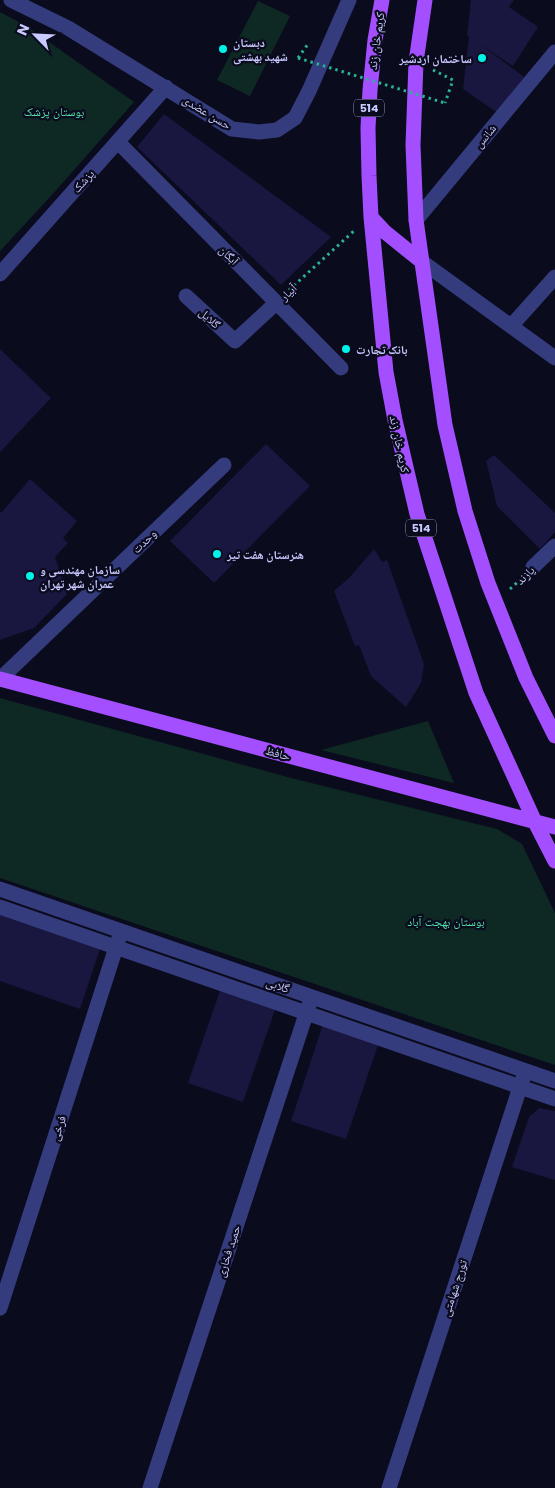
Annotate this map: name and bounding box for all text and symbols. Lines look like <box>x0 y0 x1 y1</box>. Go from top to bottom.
north arrow <box>10 10 60 60</box>
street label: کریم خان زند <box>364 11 388 71</box>
text: N <box>12 21 34 39</box>
place label: دبستان شهید بهشتی <box>233 34 288 65</box>
marker: دبستان شهید بهشتی <box>217 43 229 55</box>
place label: ساختمان اردشیر <box>398 50 472 67</box>
marker: ساختمان اردشیر <box>476 52 488 64</box>
street label: حسن عضدی <box>179 91 235 133</box>
road number: 514 <box>354 100 384 116</box>
park label: بوستان پزشک <box>24 103 84 120</box>
street label: شانس <box>470 120 500 152</box>
street label: پزشک <box>68 165 98 196</box>
street label: آبگان <box>215 241 243 269</box>
street label: آبیار <box>275 279 301 305</box>
street label: گلایل <box>196 304 224 332</box>
place label: بانک تجارت <box>356 341 407 358</box>
marker: بانک تجارت <box>340 343 352 355</box>
street label: کریم خان زند <box>386 414 414 474</box>
road number: 514 <box>406 520 436 536</box>
street label: وحدت <box>128 525 160 557</box>
place label: هنرستان هفت تیر <box>226 546 304 563</box>
marker: هنرستان هفت تیر <box>211 548 223 560</box>
place label: سازمان مهندسی و عمران شهر تهران <box>40 561 120 592</box>
street label: پازند <box>512 561 539 588</box>
marker: سازمان مهندسی و عمران شهر تهران <box>24 570 36 582</box>
street label: حافظ <box>264 742 293 765</box>
park label: بوستان بهجت آباد <box>407 913 485 930</box>
street label: گلابی <box>264 973 292 997</box>
street label: فرخی <box>46 1113 70 1143</box>
street label: حمید فخاری <box>212 1222 245 1279</box>
street label: تورج شهامتی <box>437 1257 471 1319</box>

